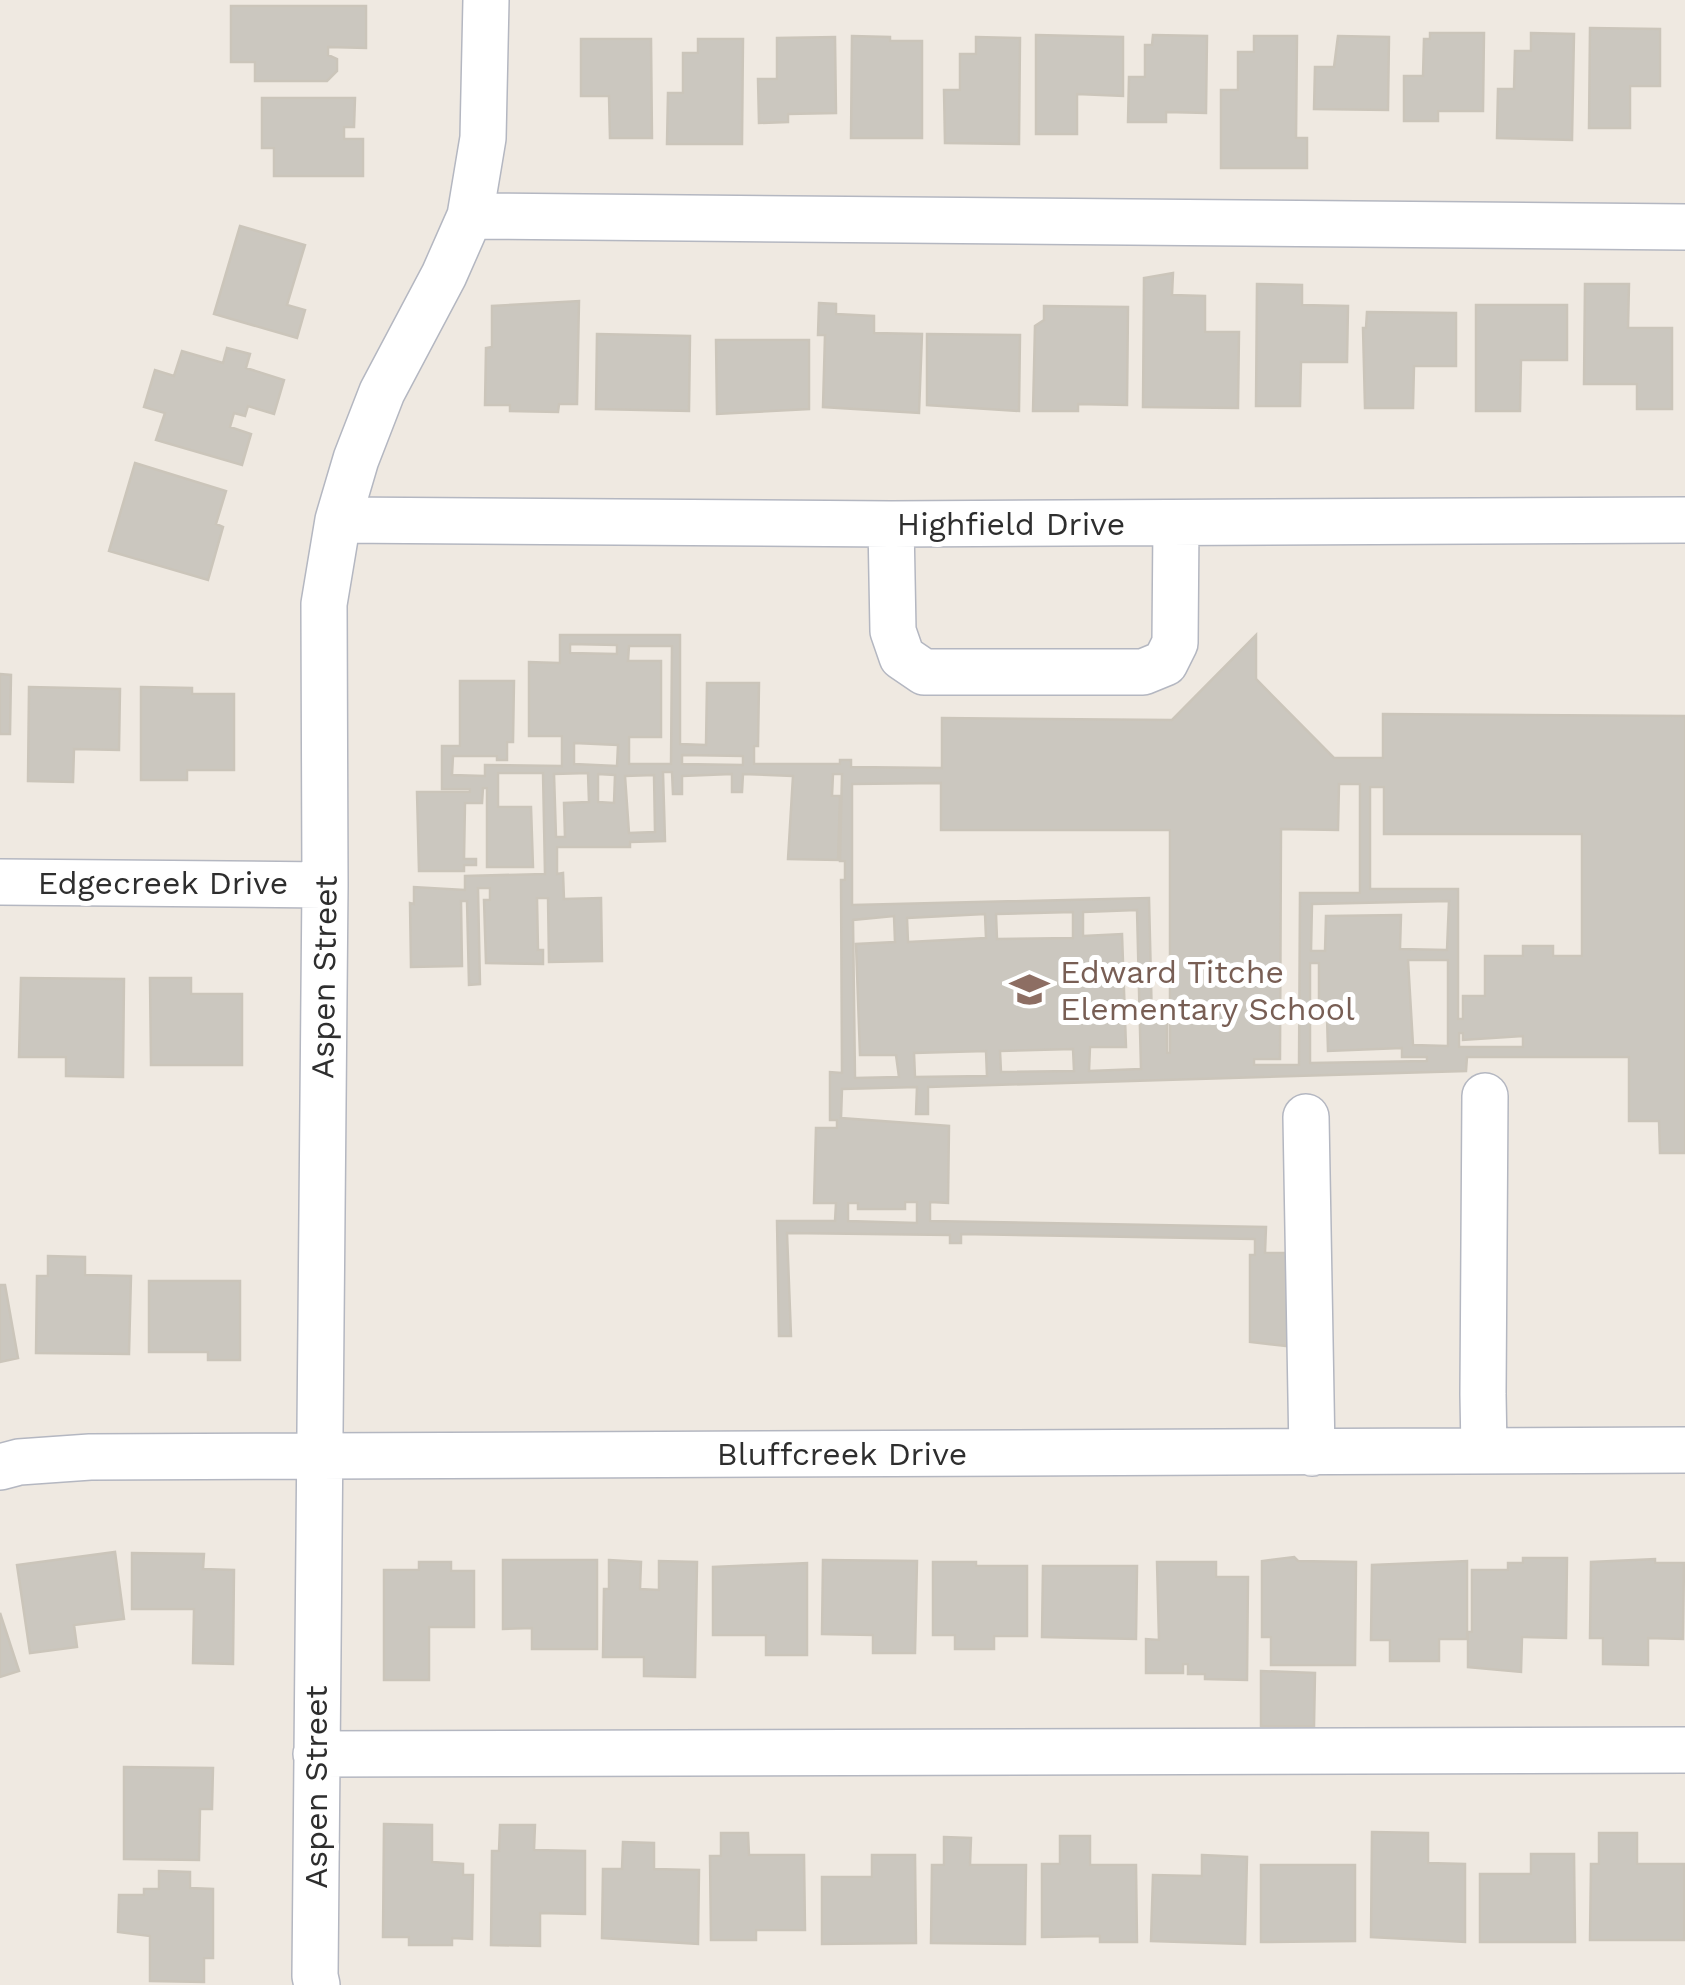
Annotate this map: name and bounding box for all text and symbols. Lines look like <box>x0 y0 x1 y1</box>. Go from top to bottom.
street label: Highfield Drive <box>897 505 1125 543</box>
street label: Edgecreek Drive <box>38 864 288 902</box>
street label: Aspen Street <box>303 875 345 1079</box>
place label: Edward Titche Elementary School <box>1060 953 1355 1028</box>
school or university icon: Edward Titche Elementary School <box>1009 969 1051 1011</box>
street label: Bluffcreek Drive <box>717 1435 967 1473</box>
street label: Aspen Street <box>297 1685 335 1889</box>

